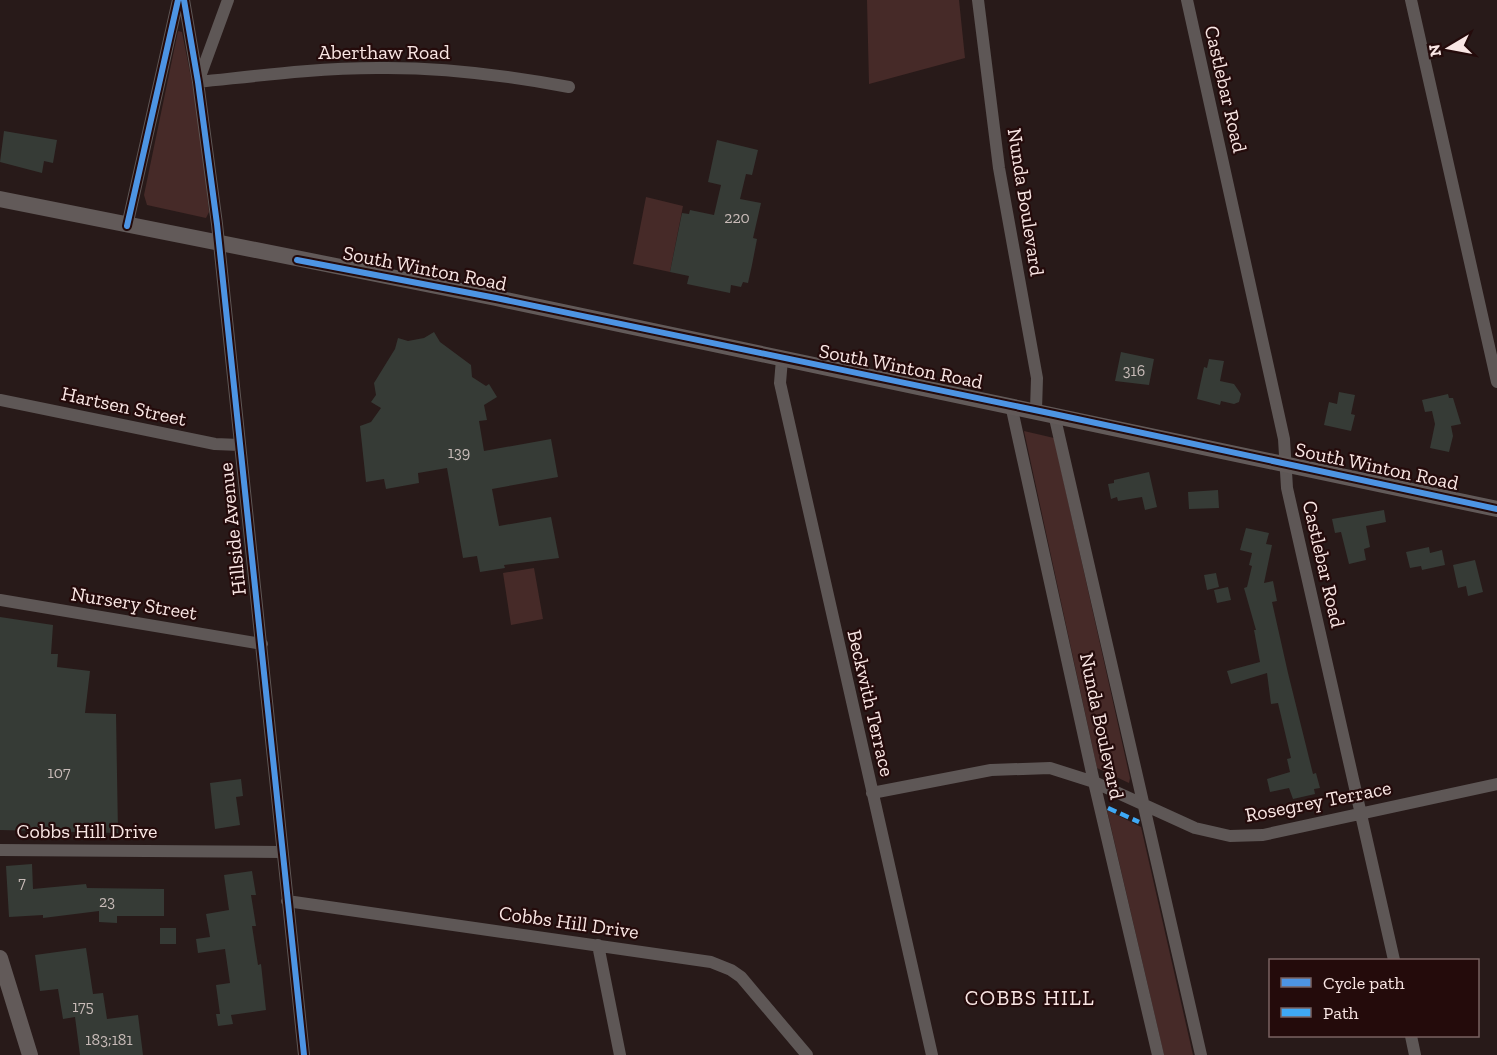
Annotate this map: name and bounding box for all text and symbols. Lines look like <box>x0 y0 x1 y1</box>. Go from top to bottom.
north arrow <box>1419 18 1479 78</box>
street label: Castlebar Road <box>1200 23 1252 155</box>
street label: Aberthaw Road <box>318 40 450 64</box>
text: N <box>1424 43 1445 58</box>
street label: Nunda Boulevard <box>1002 126 1050 278</box>
house number: 220 <box>724 208 750 227</box>
street label: South Winton Road <box>341 240 509 296</box>
street label: South Winton Road <box>817 338 985 394</box>
house number: 316 <box>1123 361 1145 380</box>
street label: Hartsen Street <box>59 381 189 431</box>
street label: South Winton Road <box>1293 437 1461 495</box>
house number: 139 <box>448 443 470 462</box>
street label: Hillside Avenue <box>213 461 251 597</box>
street label: Castlebar Road <box>1298 498 1350 630</box>
street label: Nursery Street <box>69 581 199 625</box>
street label: Beckwith Terrace <box>842 627 900 779</box>
street label: Nunda Boulevard <box>1075 650 1129 802</box>
house number: 107 <box>48 763 71 782</box>
street label: Rosegrey Terrace <box>1243 775 1393 827</box>
street label: Cobbs Hill Drive <box>17 819 157 843</box>
house number: 7 <box>18 873 26 892</box>
house number: 23 <box>99 892 115 911</box>
street label: Cobbs Hill Drive <box>498 900 640 944</box>
legend <box>1269 959 1479 1037</box>
text: Cycle path <box>1323 972 1405 994</box>
district label: COBBS HILL <box>965 985 1095 1010</box>
house number: 175 <box>72 997 94 1016</box>
text: Path <box>1323 1002 1359 1024</box>
house number: 183;181 <box>85 1030 133 1049</box>

